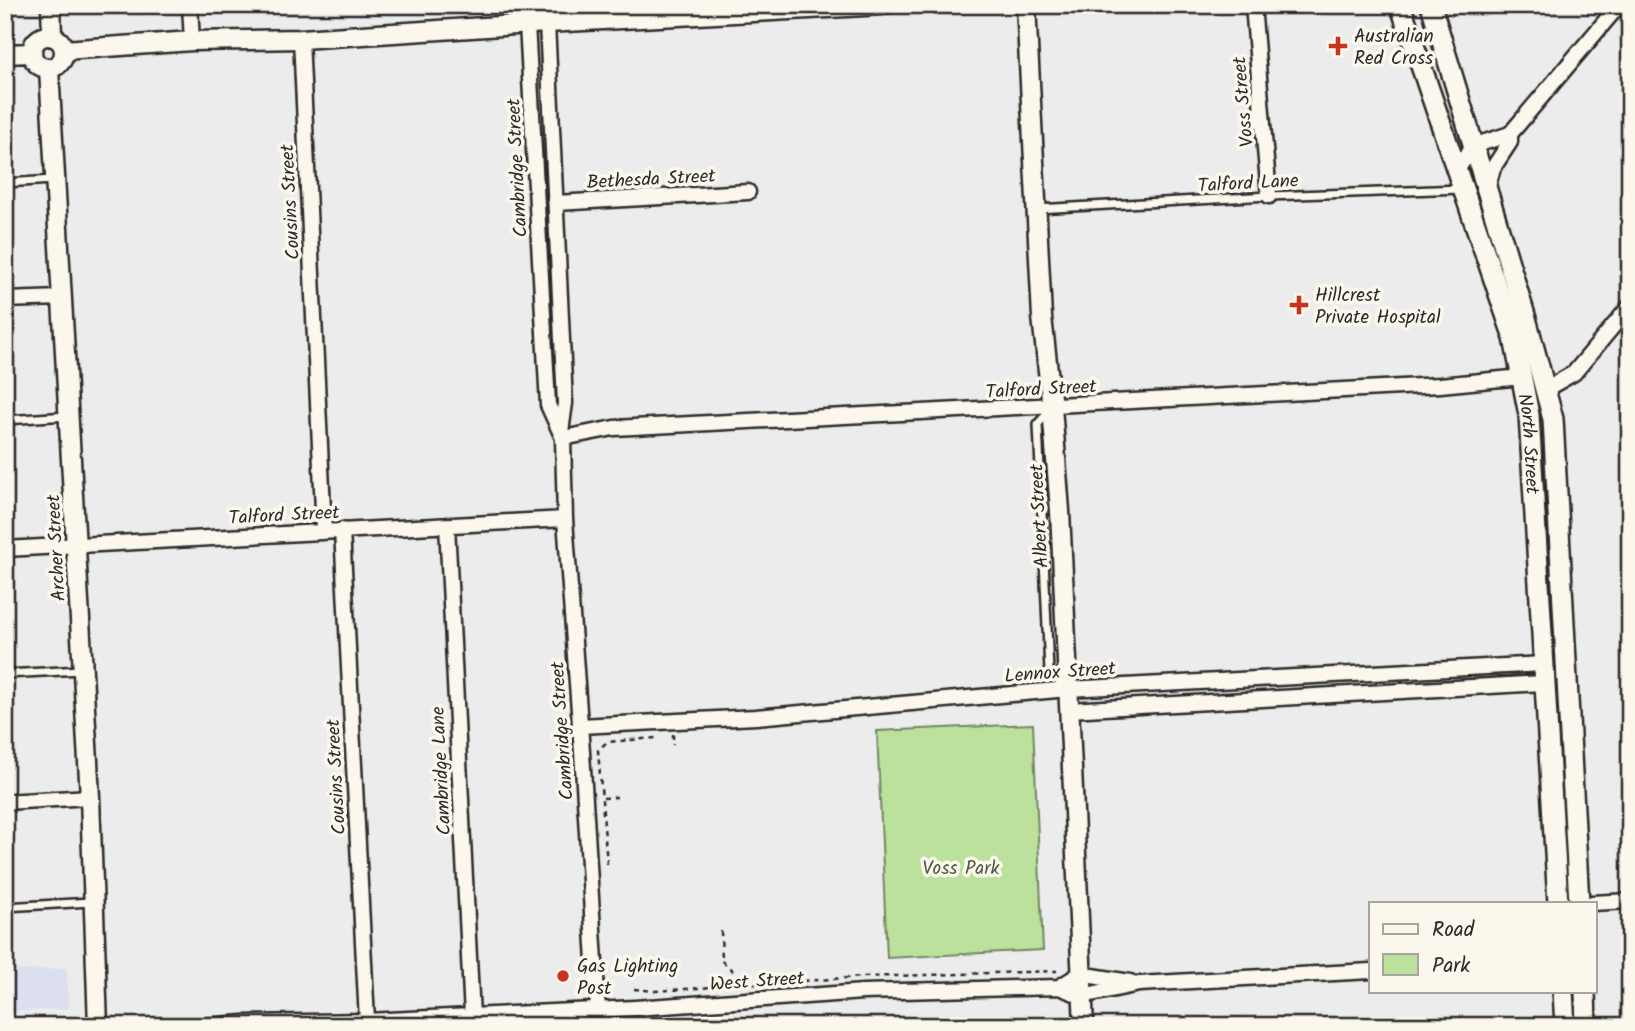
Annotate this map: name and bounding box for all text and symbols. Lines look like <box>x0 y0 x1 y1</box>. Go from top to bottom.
place label: Australian Red Cross <box>1354 22 1434 74</box>
marker: Australian Red Cross <box>1328 36 1348 56</box>
street label: Voss Street <box>1225 55 1263 148</box>
street label: Cambridge Street <box>499 97 537 238</box>
street label: Cousins Street <box>273 143 309 260</box>
street label: Bethesda Street <box>586 162 717 198</box>
street label: Talford Lane <box>1197 166 1300 202</box>
place label: Hillcrest Private Hospital <box>1315 281 1441 333</box>
marker: Hillcrest Private Hospital <box>1289 295 1309 315</box>
street label: Talford Street <box>985 372 1098 408</box>
street label: North Street <box>1508 391 1547 496</box>
street label: Albert Street <box>1022 462 1058 569</box>
street label: Archer Street <box>39 493 75 602</box>
street label: Talford Street <box>228 498 341 534</box>
street label: Lennox Street <box>1003 654 1118 692</box>
street label: Cambridge Street <box>543 660 583 801</box>
street label: Cambridge Lane <box>424 705 460 836</box>
street label: Cousins Street <box>319 718 355 835</box>
park label: Voss Park <box>923 854 1000 884</box>
legend <box>1369 902 1596 992</box>
text: Road <box>1432 914 1475 947</box>
text: Park <box>1432 950 1470 983</box>
place label: Gas Lighting Post <box>577 952 678 1004</box>
street label: West Street <box>709 964 806 1000</box>
marker: Gas Lighting Post <box>555 968 571 984</box>

